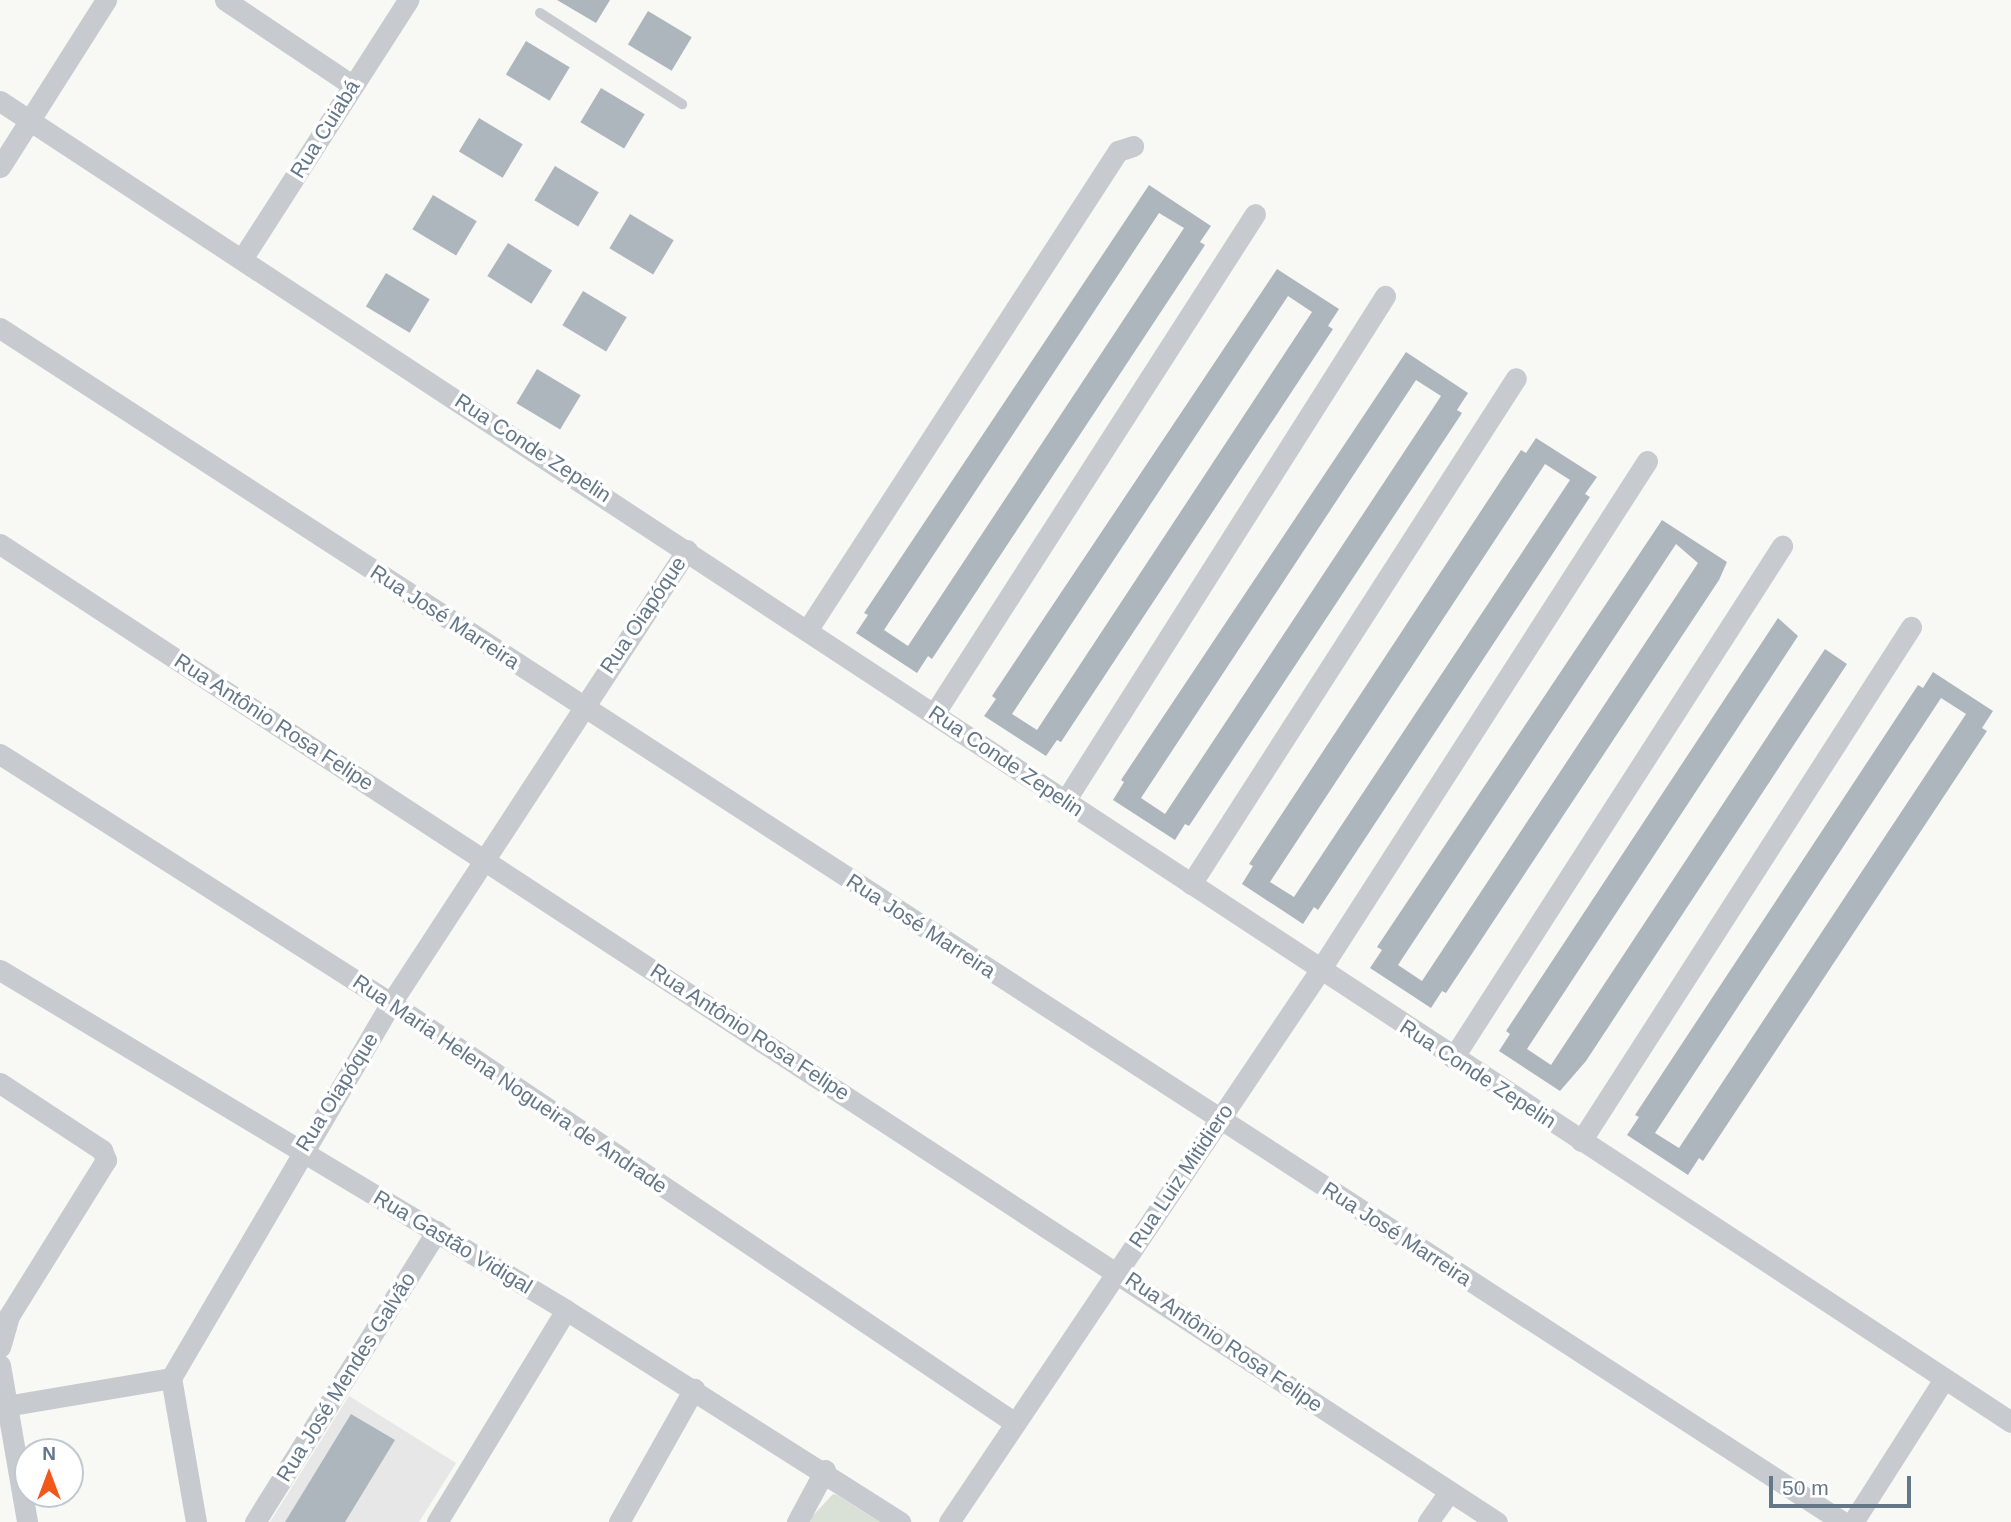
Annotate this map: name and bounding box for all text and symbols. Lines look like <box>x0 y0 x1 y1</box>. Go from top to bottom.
street label: Rua Cuiabá <box>285 75 365 183</box>
street label: Rua Conde Zepelin <box>450 388 616 508</box>
street label: Rua Oiapóque <box>595 552 691 678</box>
street label: Rua José Marreira <box>366 559 524 675</box>
street label: Rua Antônio Rosa Felipe <box>169 648 379 796</box>
street label: Rua Conde Zepelin <box>924 700 1088 822</box>
street label: Rua José Marreira <box>842 868 1000 984</box>
street label: Rua Antônio Rosa Felipe <box>645 958 855 1106</box>
street label: Rua Maria Helena Nogueira de Andrade <box>348 969 672 1199</box>
street label: Rua Conde Zepelin <box>1395 1014 1561 1134</box>
street label: Rua Oiapóque <box>290 1028 384 1156</box>
street label: Rua Luiz Mitidiero <box>1124 1099 1238 1253</box>
street label: Rua José Marreira <box>1318 1176 1476 1292</box>
street label: Rua Gastão Vidigal <box>369 1185 537 1299</box>
street label: Rua Antônio Rosa Felipe <box>1120 1266 1328 1418</box>
street label: Rua José Mendes Galvão <box>271 1268 421 1486</box>
north arrow <box>14 1438 84 1508</box>
text: N <box>42 1443 56 1464</box>
scale bar <box>1773 1462 1915 1506</box>
text: 50 m <box>1782 1476 1829 1499</box>

